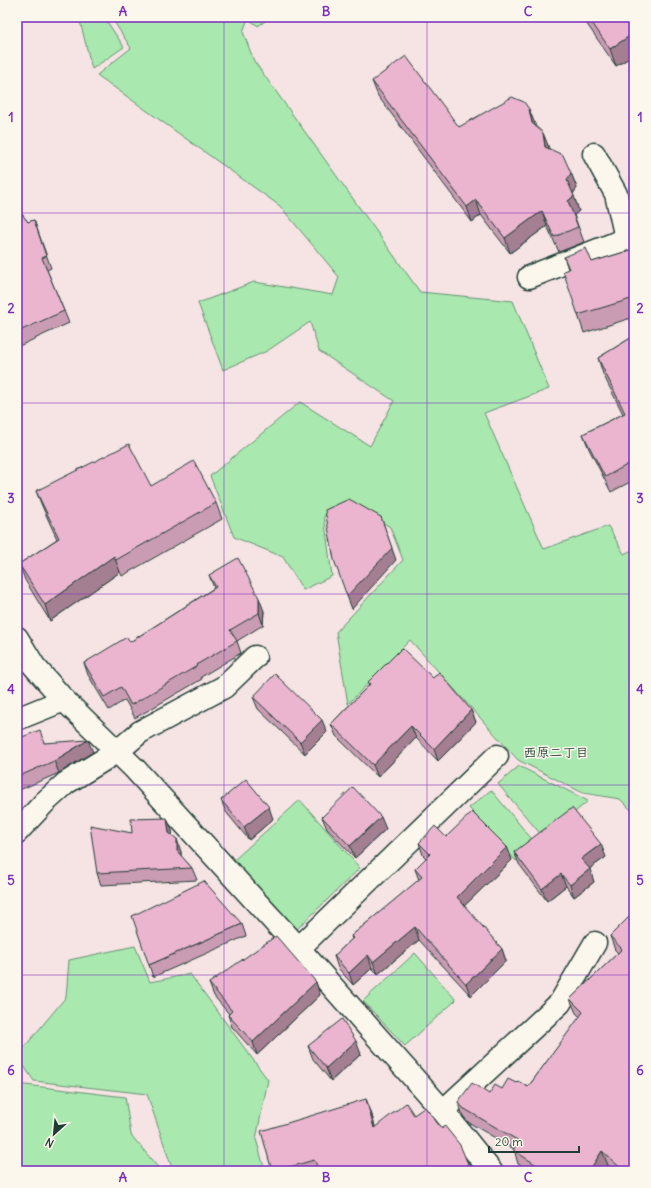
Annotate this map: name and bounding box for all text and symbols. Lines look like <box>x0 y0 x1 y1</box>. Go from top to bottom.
text: A <box>119 3 128 20</box>
text: B <box>322 3 331 20</box>
text: C <box>524 3 533 20</box>
text: 1 <box>8 109 14 126</box>
text: 1 <box>637 109 643 126</box>
text: 2 <box>7 300 15 317</box>
text: 2 <box>636 300 644 317</box>
text: 3 <box>7 490 15 507</box>
text: 3 <box>636 490 644 507</box>
text: 4 <box>7 681 15 698</box>
text: 4 <box>636 681 644 698</box>
district label: 西原二丁目 <box>523 744 589 761</box>
text: 5 <box>7 872 15 889</box>
text: 5 <box>636 872 644 889</box>
text: 6 <box>7 1062 15 1079</box>
text: 6 <box>636 1062 644 1079</box>
north arrow <box>34 1114 74 1154</box>
scale bar <box>489 1128 579 1154</box>
text: 20 m <box>495 1134 523 1149</box>
text: N <box>43 1135 56 1151</box>
text: A <box>119 1169 128 1186</box>
text: B <box>322 1169 331 1186</box>
text: C <box>524 1169 533 1186</box>

